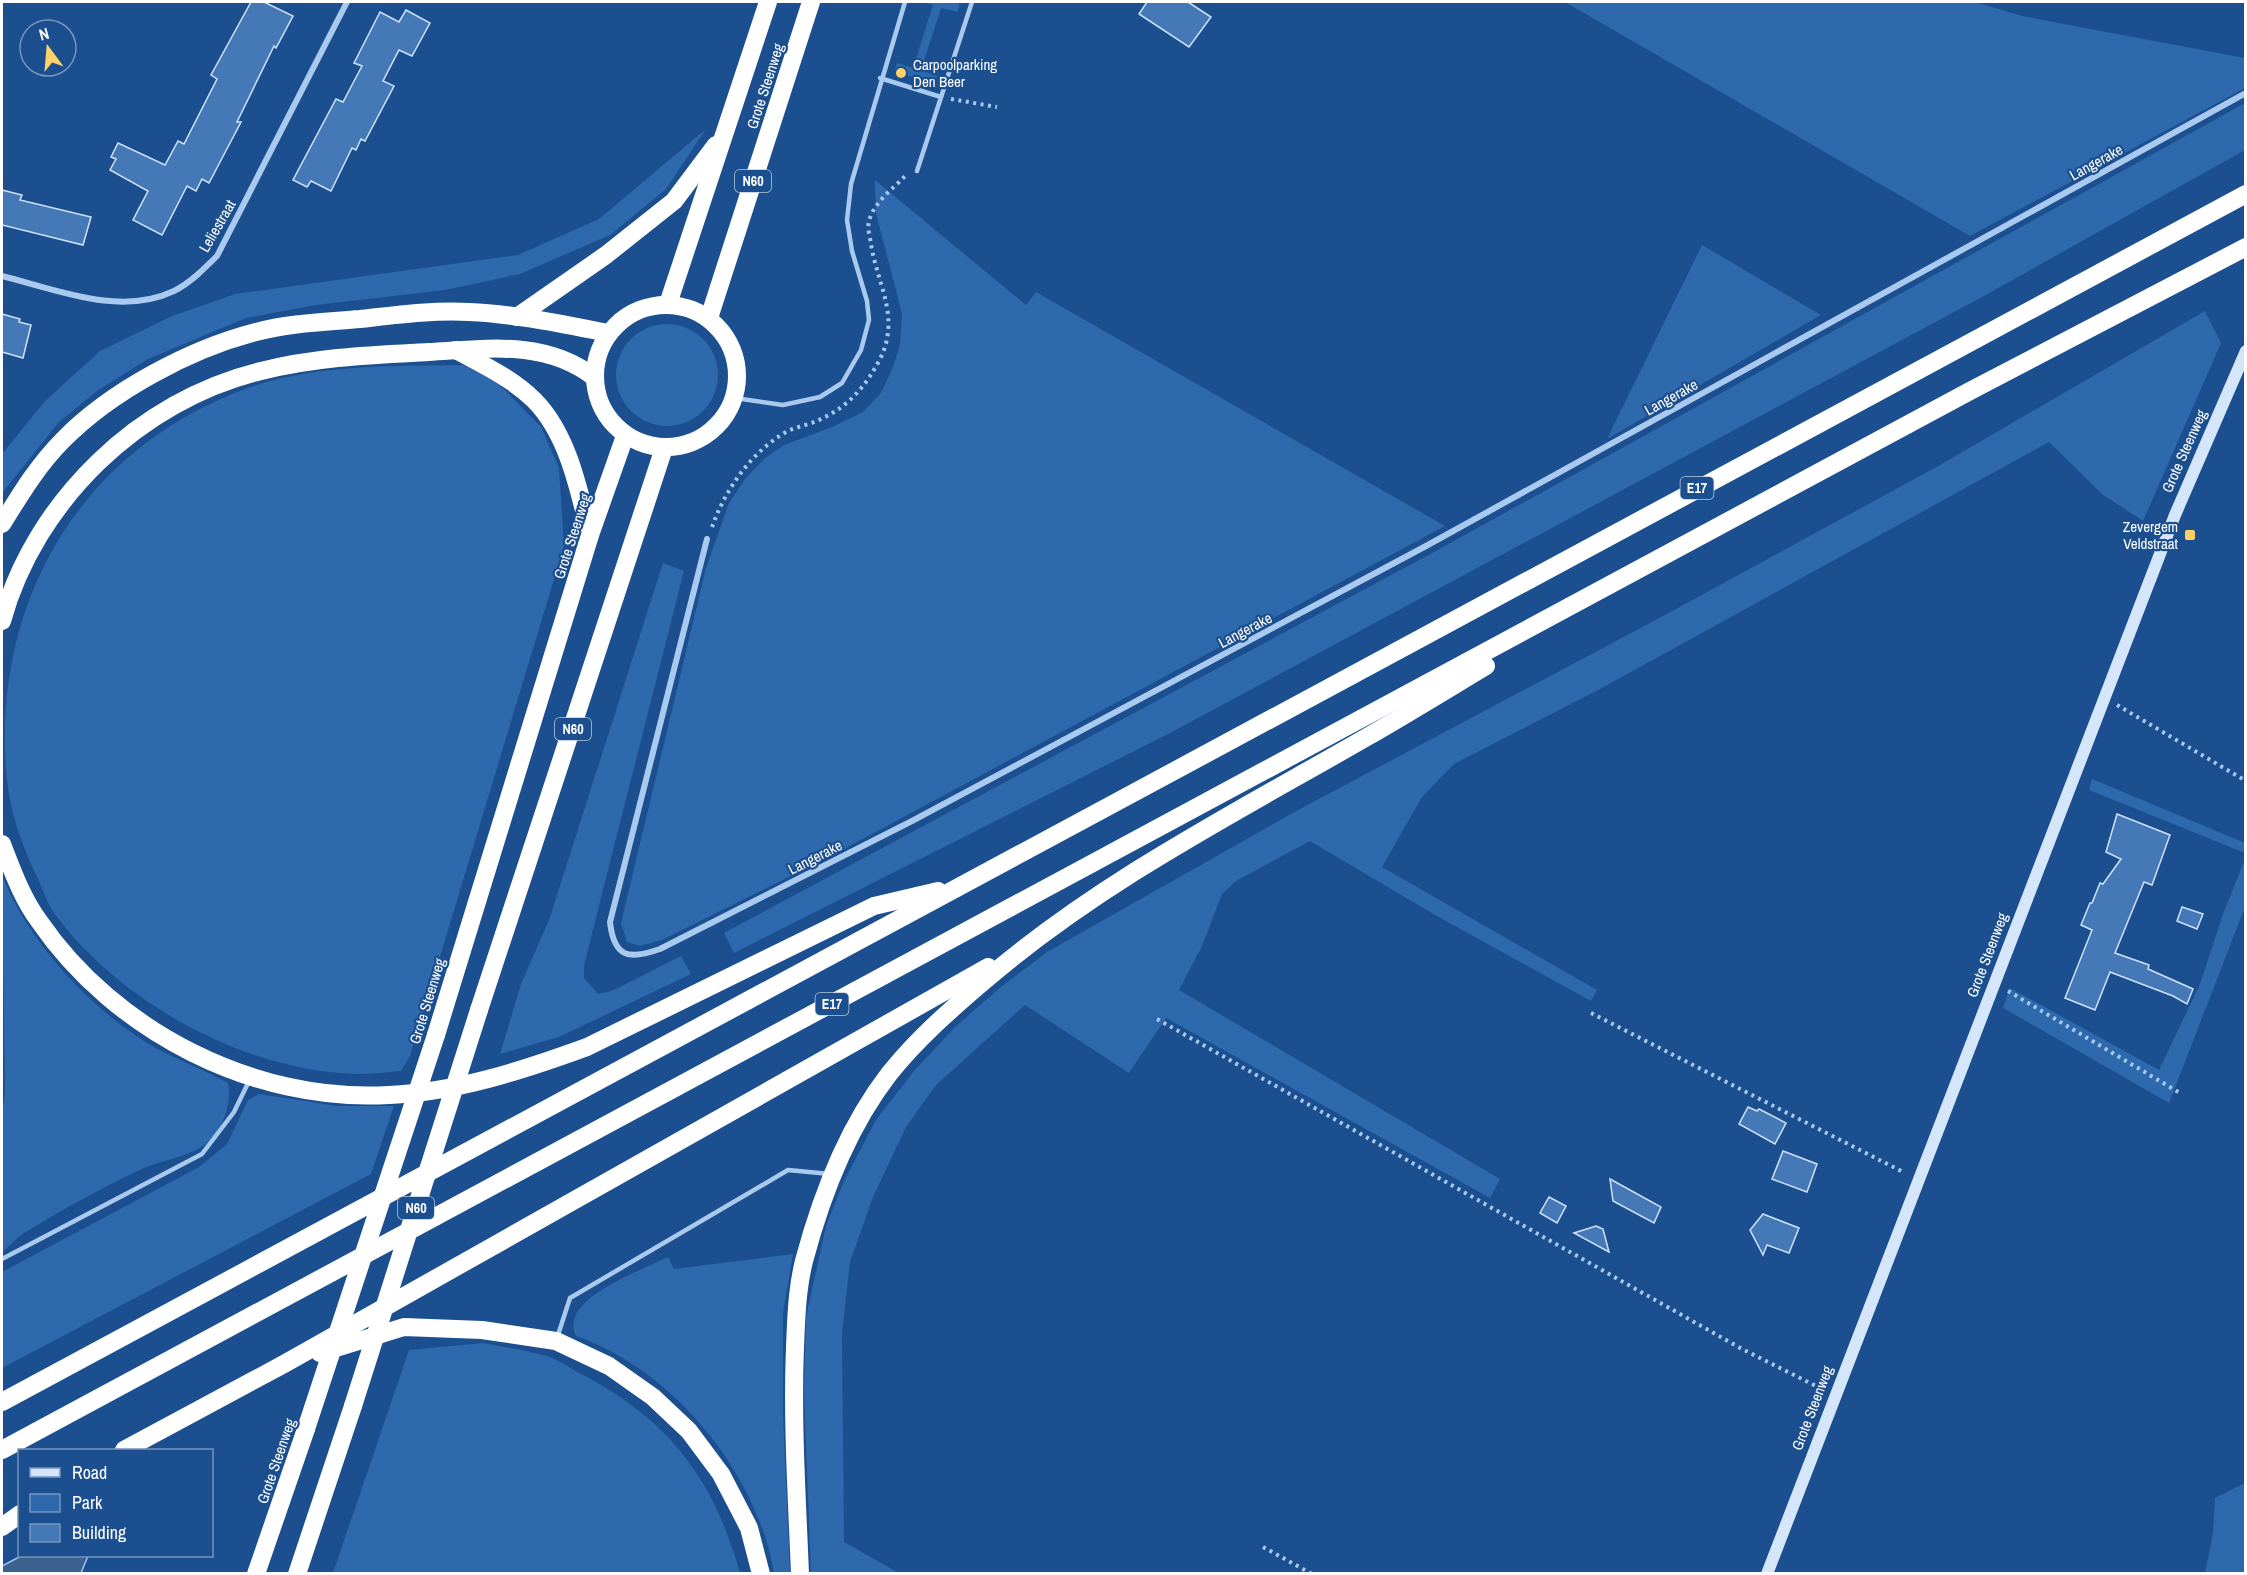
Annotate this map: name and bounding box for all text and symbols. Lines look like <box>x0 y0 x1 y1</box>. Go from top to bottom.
north arrow <box>18 18 78 78</box>
text: N <box>36 22 51 45</box>
street label: Grote Steenweg <box>741 40 789 132</box>
place label: Carpoolparking Den Beer <box>913 54 997 92</box>
marker: Carpoolparking Den Beer <box>894 66 908 80</box>
street label: Langerake <box>2065 139 2127 185</box>
road number: N60 <box>735 170 771 192</box>
street label: Leliestraat <box>194 195 241 256</box>
street label: Langerake <box>1640 374 1702 420</box>
street label: Grote Steenweg <box>2156 406 2212 496</box>
road number: E17 <box>1680 477 1714 499</box>
street label: Grote Steenweg <box>548 490 596 582</box>
place label: Zevergem Veldstraat <box>2123 516 2179 554</box>
marker: Zevergem Veldstraat <box>2183 528 2197 542</box>
street label: Langerake <box>1214 607 1276 653</box>
road number: N60 <box>555 718 591 740</box>
street label: Langerake <box>784 834 846 880</box>
street label: Grote Steenweg <box>1961 910 2013 1000</box>
street label: Grote Steenweg <box>404 955 450 1047</box>
road number: E17 <box>816 993 848 1015</box>
road number: N60 <box>398 1197 434 1219</box>
street label: Grote Steenweg <box>1786 1363 1838 1453</box>
street label: Grote Steenweg <box>252 1415 300 1506</box>
legend <box>18 1449 213 1557</box>
text: Road <box>72 1460 107 1485</box>
text: Park <box>72 1490 103 1515</box>
text: Building <box>72 1520 127 1545</box>

